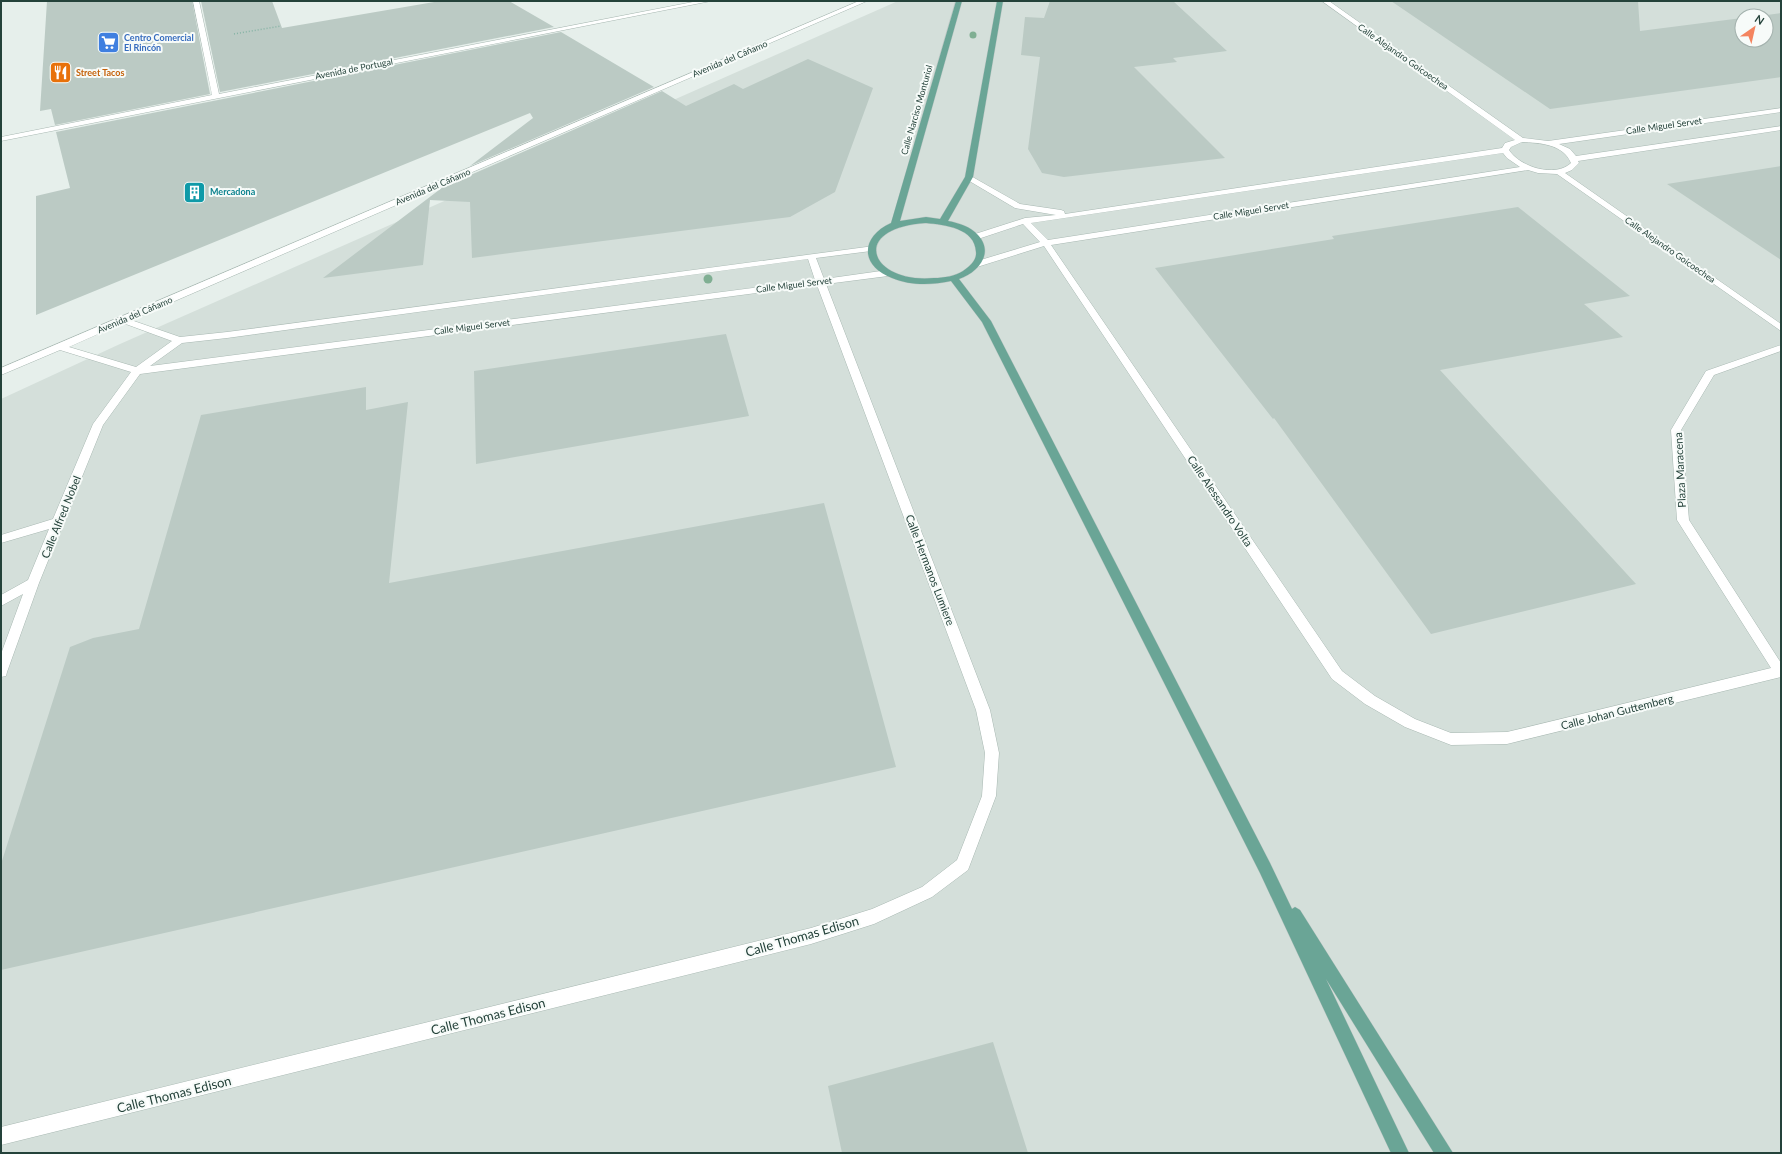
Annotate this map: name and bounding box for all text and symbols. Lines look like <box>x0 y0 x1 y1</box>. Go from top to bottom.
north arrow <box>1734 8 1774 48</box>
text: N <box>1753 12 1767 27</box>
street label: Calle Alejandro Goicoechea <box>1356 21 1451 92</box>
supermarket icon: Centro Comercial El Rincón <box>96 30 122 56</box>
place label: Centro Comercial El Rincón <box>124 32 194 53</box>
street label: Avenida del Cáñamo <box>691 38 769 79</box>
street label: Avenida de Portugal <box>314 56 394 81</box>
restaurant icon: Street Tacos <box>48 60 74 86</box>
street label: Calle Narciso Monturiol <box>898 64 935 156</box>
place label: Street Tacos <box>76 67 125 78</box>
street label: Calle Miguel Servet <box>1625 115 1703 136</box>
street label: Avenida del Cáñamo <box>394 166 472 207</box>
building icon: Mercadona <box>181 179 207 205</box>
place label: Mercadona <box>210 186 256 197</box>
street label: Calle Miguel Servet <box>1212 199 1290 222</box>
street label: Calle Alejandro Goicoechea <box>1623 214 1718 285</box>
street label: Calle Miguel Servet <box>755 274 833 295</box>
street label: Avenida del Cáñamo <box>96 294 174 335</box>
street label: Calle Miguel Servet <box>433 316 511 337</box>
street label: Plaza Maracena <box>1671 432 1688 508</box>
street label: Calle Alessandro Volta <box>1185 453 1256 549</box>
street label: Calle Alfred Nobel <box>38 474 83 560</box>
street label: Calle Hermanos Lumiere <box>903 513 958 627</box>
street label: Calle Johan Guttemberg <box>1559 691 1675 732</box>
street label: Calle Thomas Edison <box>743 912 861 960</box>
street label: Calle Thomas Edison <box>429 994 547 1038</box>
street label: Calle Thomas Edison <box>115 1072 233 1116</box>

